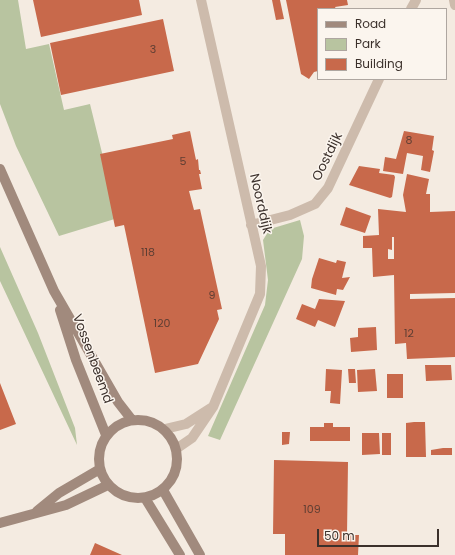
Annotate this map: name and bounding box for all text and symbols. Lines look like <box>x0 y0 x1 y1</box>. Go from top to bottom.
legend <box>317 8 447 80</box>
text: Road <box>355 15 386 32</box>
text: Park <box>355 35 381 52</box>
house number: 3 <box>150 43 156 57</box>
text: Building <box>355 55 403 72</box>
street label: Oostdijk <box>310 130 346 184</box>
house number: 8 <box>406 134 412 148</box>
house number: 5 <box>180 155 186 169</box>
street label: Noorddijk <box>246 172 274 236</box>
house number: 118 <box>141 246 155 260</box>
house number: 9 <box>209 289 215 303</box>
street label: Vossenbeemd <box>69 312 115 406</box>
house number: 120 <box>154 317 170 331</box>
house number: 12 <box>404 327 414 341</box>
house number: 109 <box>303 503 321 517</box>
scale bar <box>319 521 441 547</box>
text: 50 m <box>324 527 355 544</box>

